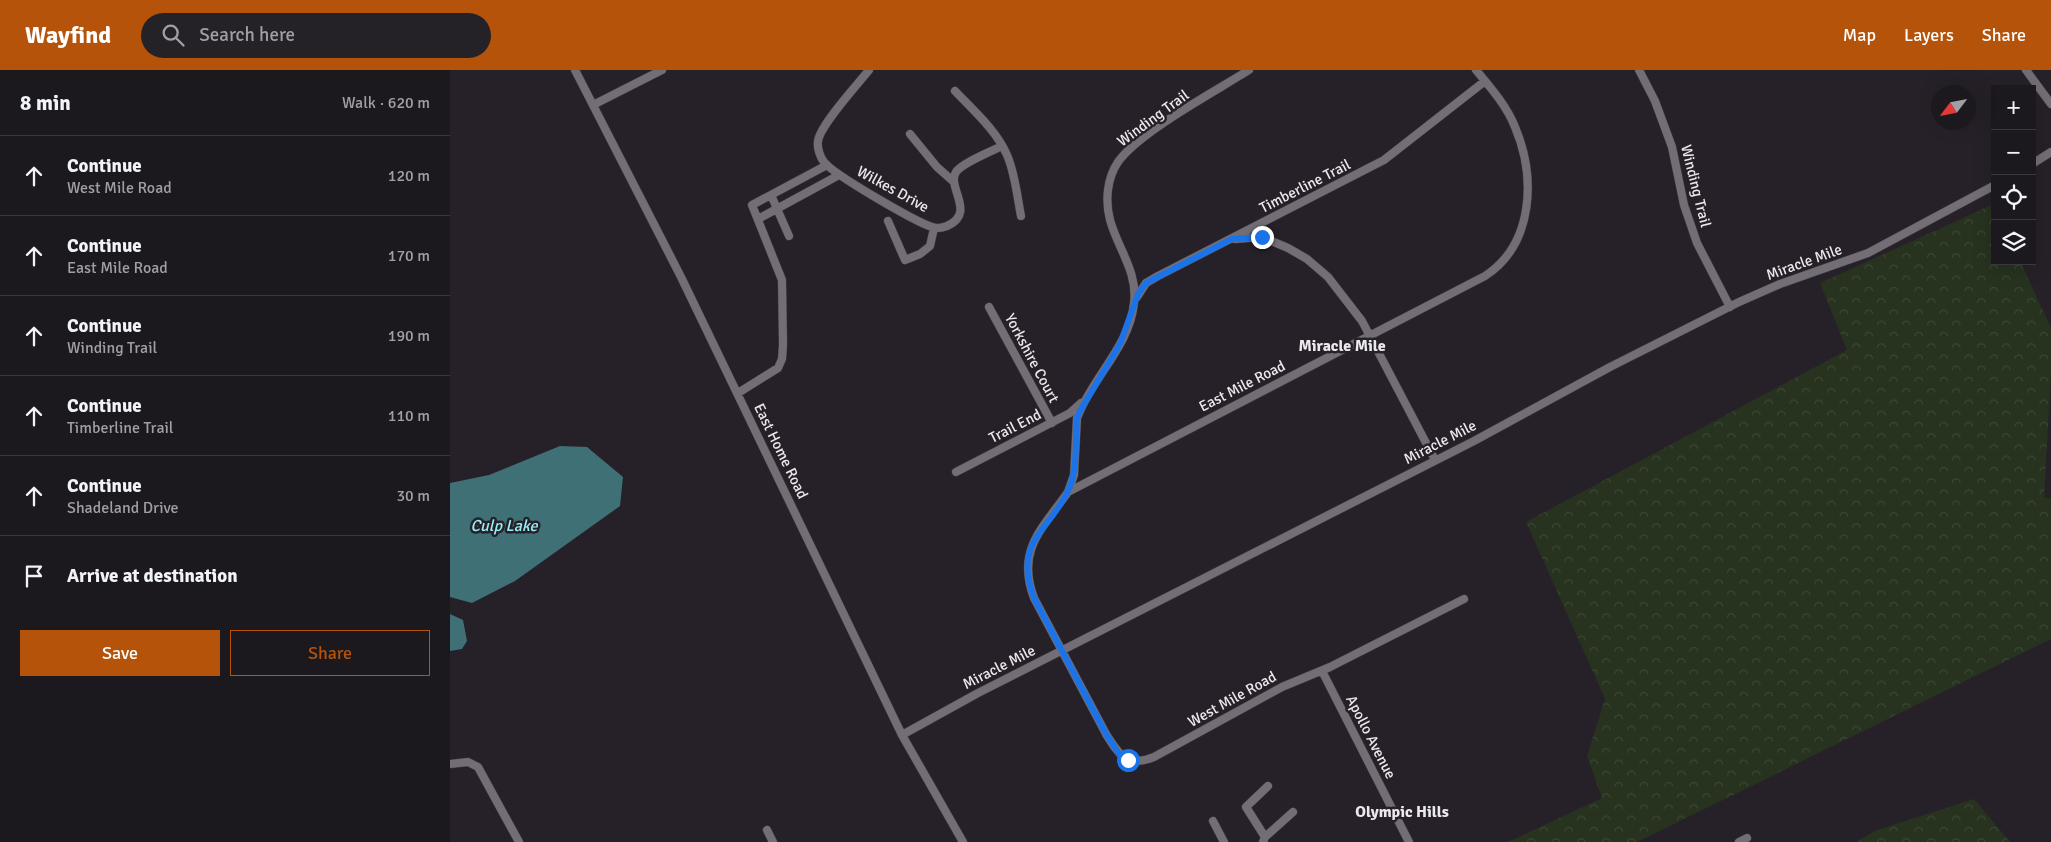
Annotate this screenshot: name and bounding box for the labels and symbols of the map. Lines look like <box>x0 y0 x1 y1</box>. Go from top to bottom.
north arrow <box>1931 85 1976 130</box>
street label: Winding Trail <box>1114 86 1192 150</box>
street label: Winding Trail <box>1677 143 1715 229</box>
street label: Timberline Trail <box>1256 155 1354 217</box>
street label: Wilkes Drive <box>854 162 932 216</box>
route end <box>1251 226 1274 249</box>
street label: Miracle Mile <box>1764 240 1844 284</box>
street label: Yorkshire Court <box>1001 310 1063 406</box>
district label: Miracle Mile <box>1298 336 1386 356</box>
street label: East Mile Road <box>1196 357 1288 415</box>
street label: East Home Road <box>750 400 812 502</box>
street label: Trail End <box>986 405 1044 447</box>
street label: Miracle Mile <box>1401 416 1479 468</box>
water label: Culp Lake <box>470 516 539 536</box>
street label: Miracle Mile <box>960 641 1038 693</box>
street label: West Mile Road <box>1185 667 1279 731</box>
street label: Apollo Avenue <box>1342 692 1400 782</box>
route start <box>1117 749 1140 772</box>
district label: Olympic Hills <box>1355 802 1449 822</box>

